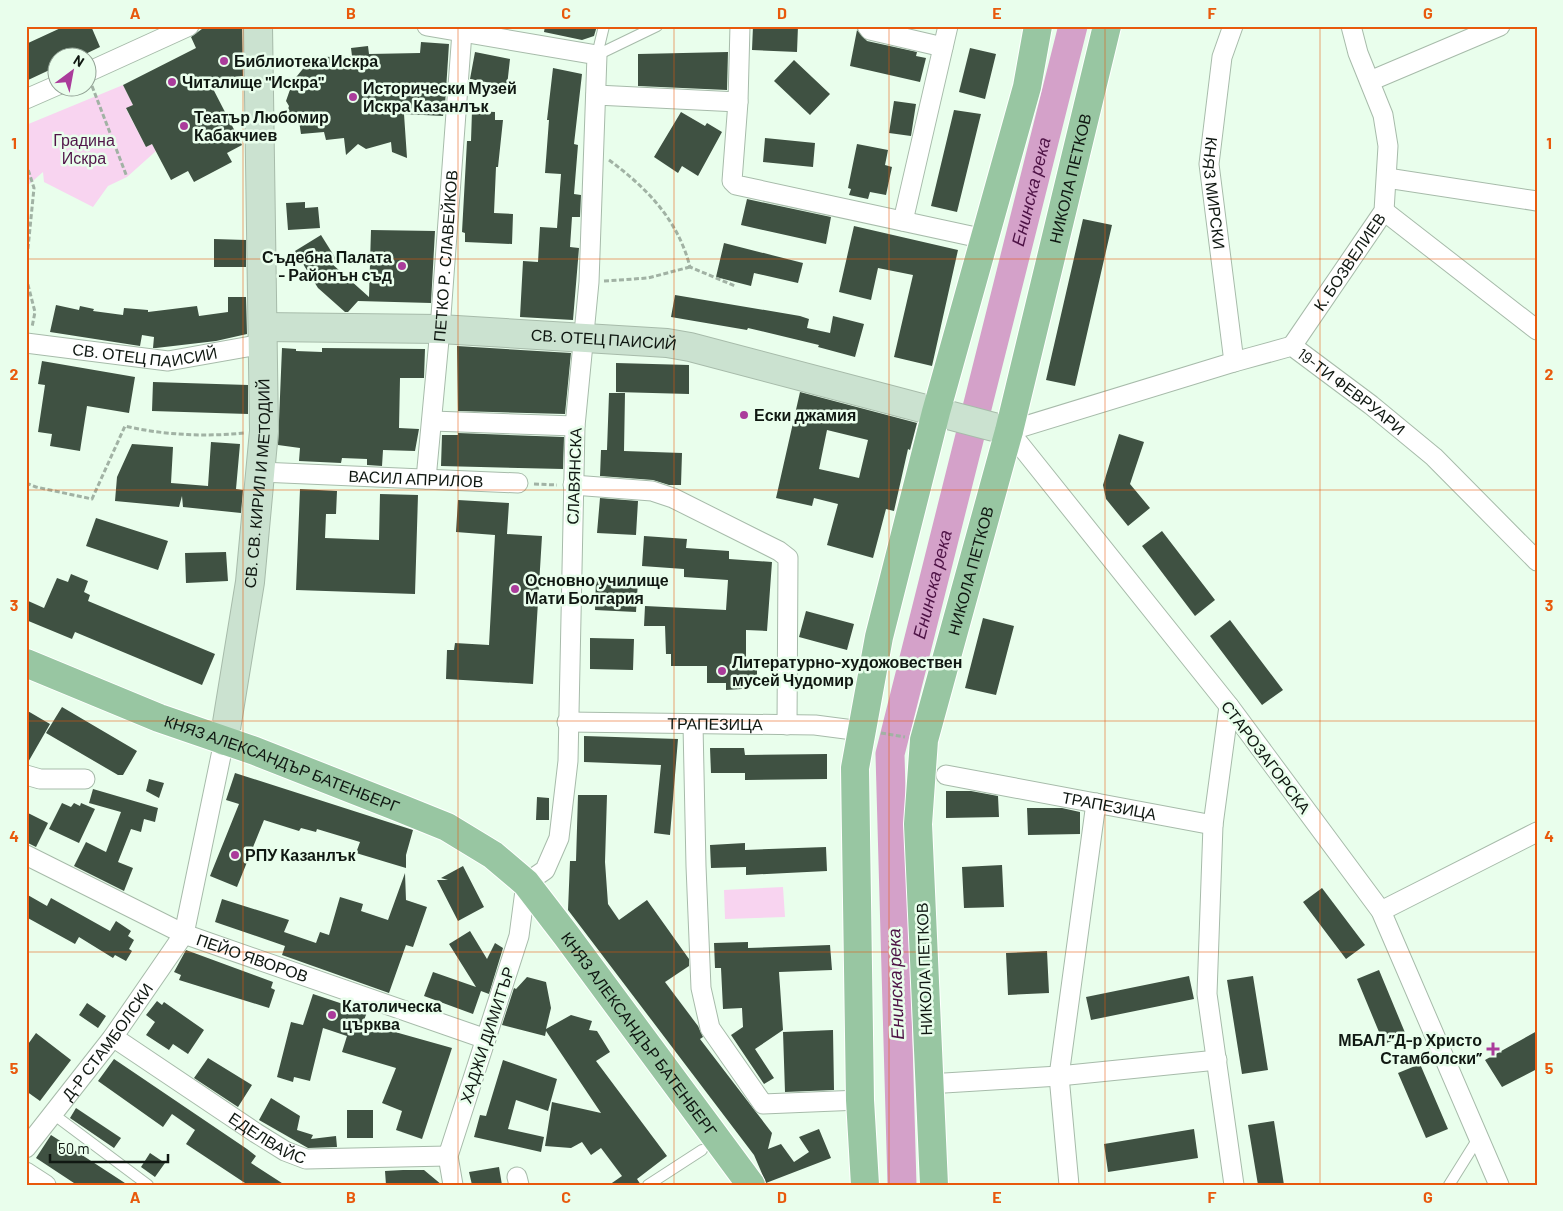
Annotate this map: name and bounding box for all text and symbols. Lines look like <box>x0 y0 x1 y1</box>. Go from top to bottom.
text: A <box>130 3 141 22</box>
text: B <box>346 3 356 22</box>
text: C <box>561 3 571 22</box>
text: D <box>777 3 787 22</box>
text: E <box>992 3 1002 22</box>
text: F <box>1208 3 1217 22</box>
text: G <box>1423 3 1433 22</box>
north arrow <box>48 48 98 98</box>
text: N <box>71 51 88 70</box>
place label: Библиотека Искра <box>234 51 378 70</box>
marker: Библиотека Искра <box>218 55 230 67</box>
place label: Читалище "Искра" <box>182 72 324 91</box>
marker: Читалище "Искра" <box>166 76 178 88</box>
place label: Исторически Музей Искра Казанлък <box>363 78 517 115</box>
marker: Исторически Музей Искра Казанлък <box>347 91 359 103</box>
place label: Театър Любомир Кабакчиев <box>194 107 329 144</box>
street label: НИКОЛА ПЕТКОВ <box>1045 111 1095 245</box>
marker: Театър Любомир Кабакчиев <box>178 120 190 132</box>
park label: Градина Искра <box>53 130 115 167</box>
text: 1 <box>11 133 17 152</box>
text: 1 <box>1546 133 1552 152</box>
water label: Енинска река <box>1006 135 1055 248</box>
street label: КНЯЗ МИРСКИ <box>1199 136 1230 250</box>
street label: ПЕТКО Р. СЛАВЕЙКОВ <box>429 169 461 343</box>
street label: К. БОЗВЕЛИЕВ <box>1309 209 1389 314</box>
place label: Съдебна Палата - Районън съд <box>262 247 392 284</box>
marker: Съдебна Палата - Районън съд <box>396 260 408 272</box>
street label: СВ. ОТЕЦ ПАИСИЙ <box>530 325 678 354</box>
street label: СВ. ОТЕЦ ПАИСИЙ <box>71 339 219 370</box>
street label: 19-ТИ ФЕВРУАРИ <box>1294 344 1409 438</box>
text: 2 <box>10 364 19 383</box>
text: 2 <box>1545 364 1554 383</box>
street label: СВ. СВ. КИРИЛ И МЕТОДИЙ <box>239 379 273 590</box>
place label: Ески джамия <box>754 405 856 424</box>
marker: Ески джамия <box>738 409 750 421</box>
street label: СЛАВЯНСКА <box>562 427 585 525</box>
street label: ВАСИЛ АПРИЛОВ <box>348 466 484 491</box>
street label: НИКОЛА ПЕТКОВ <box>943 504 997 637</box>
water label: Енинска река <box>907 527 956 641</box>
place label: Основно училище Мати Болгария <box>525 570 669 607</box>
marker: Основно училище Мати Болгария <box>509 583 521 595</box>
text: 3 <box>10 595 18 614</box>
text: 3 <box>1545 595 1553 614</box>
place label: Литературно-художовествен мусей Чудомир <box>732 652 962 689</box>
marker: Литературно-художовествен мусей Чудомир <box>716 665 728 677</box>
street label: СТАРОЗАГОРСКА <box>1218 697 1315 817</box>
street label: КНЯЗ АЛЕКСАНДЪР БАТЕНБЕРГ <box>162 711 403 816</box>
street label: ТРАПЕЗИЦА <box>667 713 763 733</box>
street label: ТРАПЕЗИЦА <box>1061 787 1158 823</box>
text: 4 <box>9 826 19 845</box>
text: 4 <box>1544 826 1554 845</box>
place label: РПУ Казанлък <box>245 845 357 864</box>
marker: РПУ Казанлък <box>229 849 241 861</box>
street label: НИКОЛА ПЕТКОВ <box>912 902 935 1036</box>
street label: КНЯЗ АЛЕКСАНДЪР БАТЕНБЕРГ <box>558 928 722 1140</box>
water label: Енинска река <box>882 928 908 1040</box>
street label: ПЕЙО ЯВОРОВ <box>194 929 311 985</box>
street label: ХАДЖИ ДИМИТЪР <box>455 964 518 1106</box>
street label: Д-Р СТАМБОЛСКИ <box>57 979 156 1103</box>
place label: Католическа църква <box>342 996 442 1033</box>
marker: Католическа църква <box>326 1009 338 1021</box>
place label: МБАЛ ”Д-р Христо Стамболски” <box>1338 1030 1482 1067</box>
marker: МБАЛ ”Д-р Христо Стамболски” <box>1486 1042 1500 1056</box>
text: 5 <box>10 1058 19 1077</box>
text: 5 <box>1545 1058 1554 1077</box>
street label: ЕДЕЛВАЙС <box>226 1108 309 1167</box>
scale bar <box>50 1131 168 1163</box>
text: 50 m <box>58 1139 90 1157</box>
text: A <box>130 1187 141 1206</box>
text: B <box>346 1187 356 1206</box>
text: C <box>561 1187 571 1206</box>
text: D <box>777 1187 787 1206</box>
text: E <box>992 1187 1002 1206</box>
text: F <box>1208 1187 1217 1206</box>
text: G <box>1423 1187 1433 1206</box>

